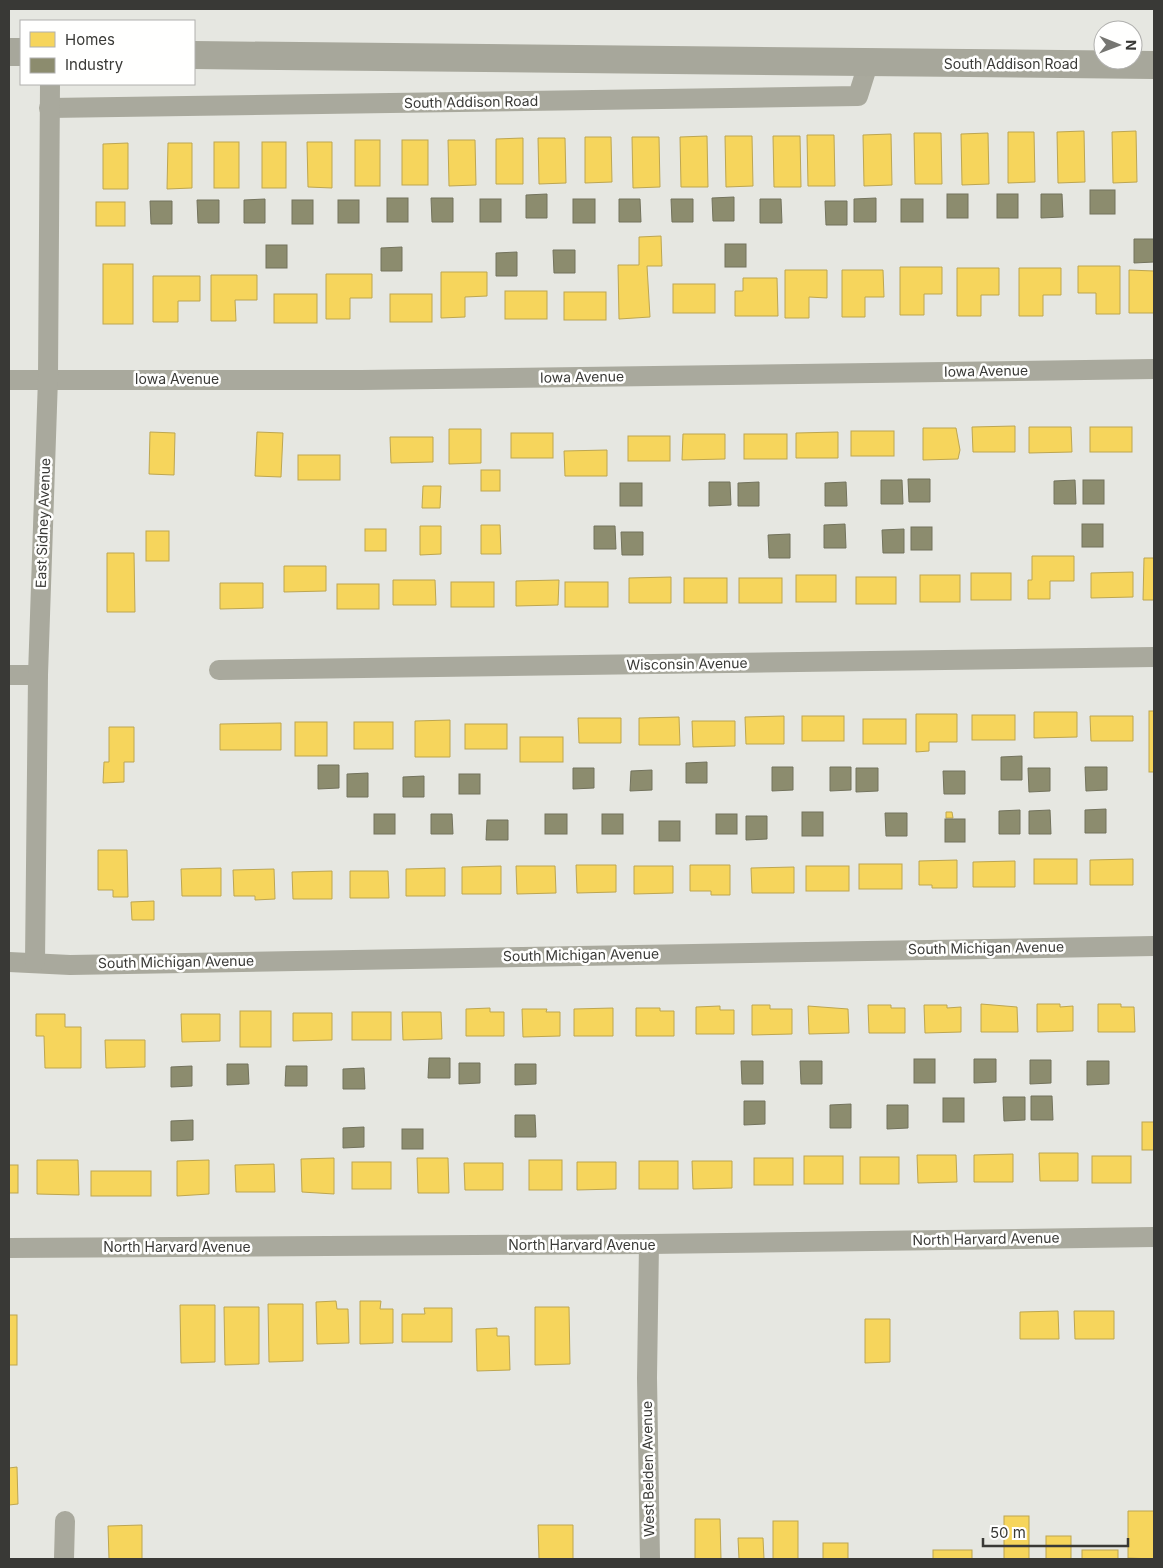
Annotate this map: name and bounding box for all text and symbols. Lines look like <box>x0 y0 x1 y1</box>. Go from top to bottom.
legend <box>20 20 195 85</box>
north arrow <box>1093 20 1143 70</box>
text: Homes <box>65 30 115 49</box>
text: N <box>1123 40 1140 51</box>
text: Industry <box>65 55 124 74</box>
street label: South Addison Road <box>944 55 1078 72</box>
street label: South Addison Road <box>404 92 538 111</box>
street label: Iowa Avenue <box>944 361 1028 380</box>
street label: Iowa Avenue <box>540 367 624 386</box>
street label: Iowa Avenue <box>135 370 219 387</box>
street label: East Sidney Avenue <box>32 458 53 588</box>
street label: Wisconsin Avenue <box>626 654 748 673</box>
street label: South Michigan Avenue <box>908 938 1064 957</box>
street label: South Michigan Avenue <box>503 945 659 964</box>
street label: South Michigan Avenue <box>98 952 254 971</box>
street label: North Harvard Avenue <box>912 1229 1060 1248</box>
street label: North Harvard Avenue <box>508 1236 656 1253</box>
street label: North Harvard Avenue <box>103 1238 251 1255</box>
street label: West Belden Avenue <box>638 1401 657 1537</box>
scale bar <box>983 1516 1128 1548</box>
text: 50 m <box>990 1523 1026 1542</box>

